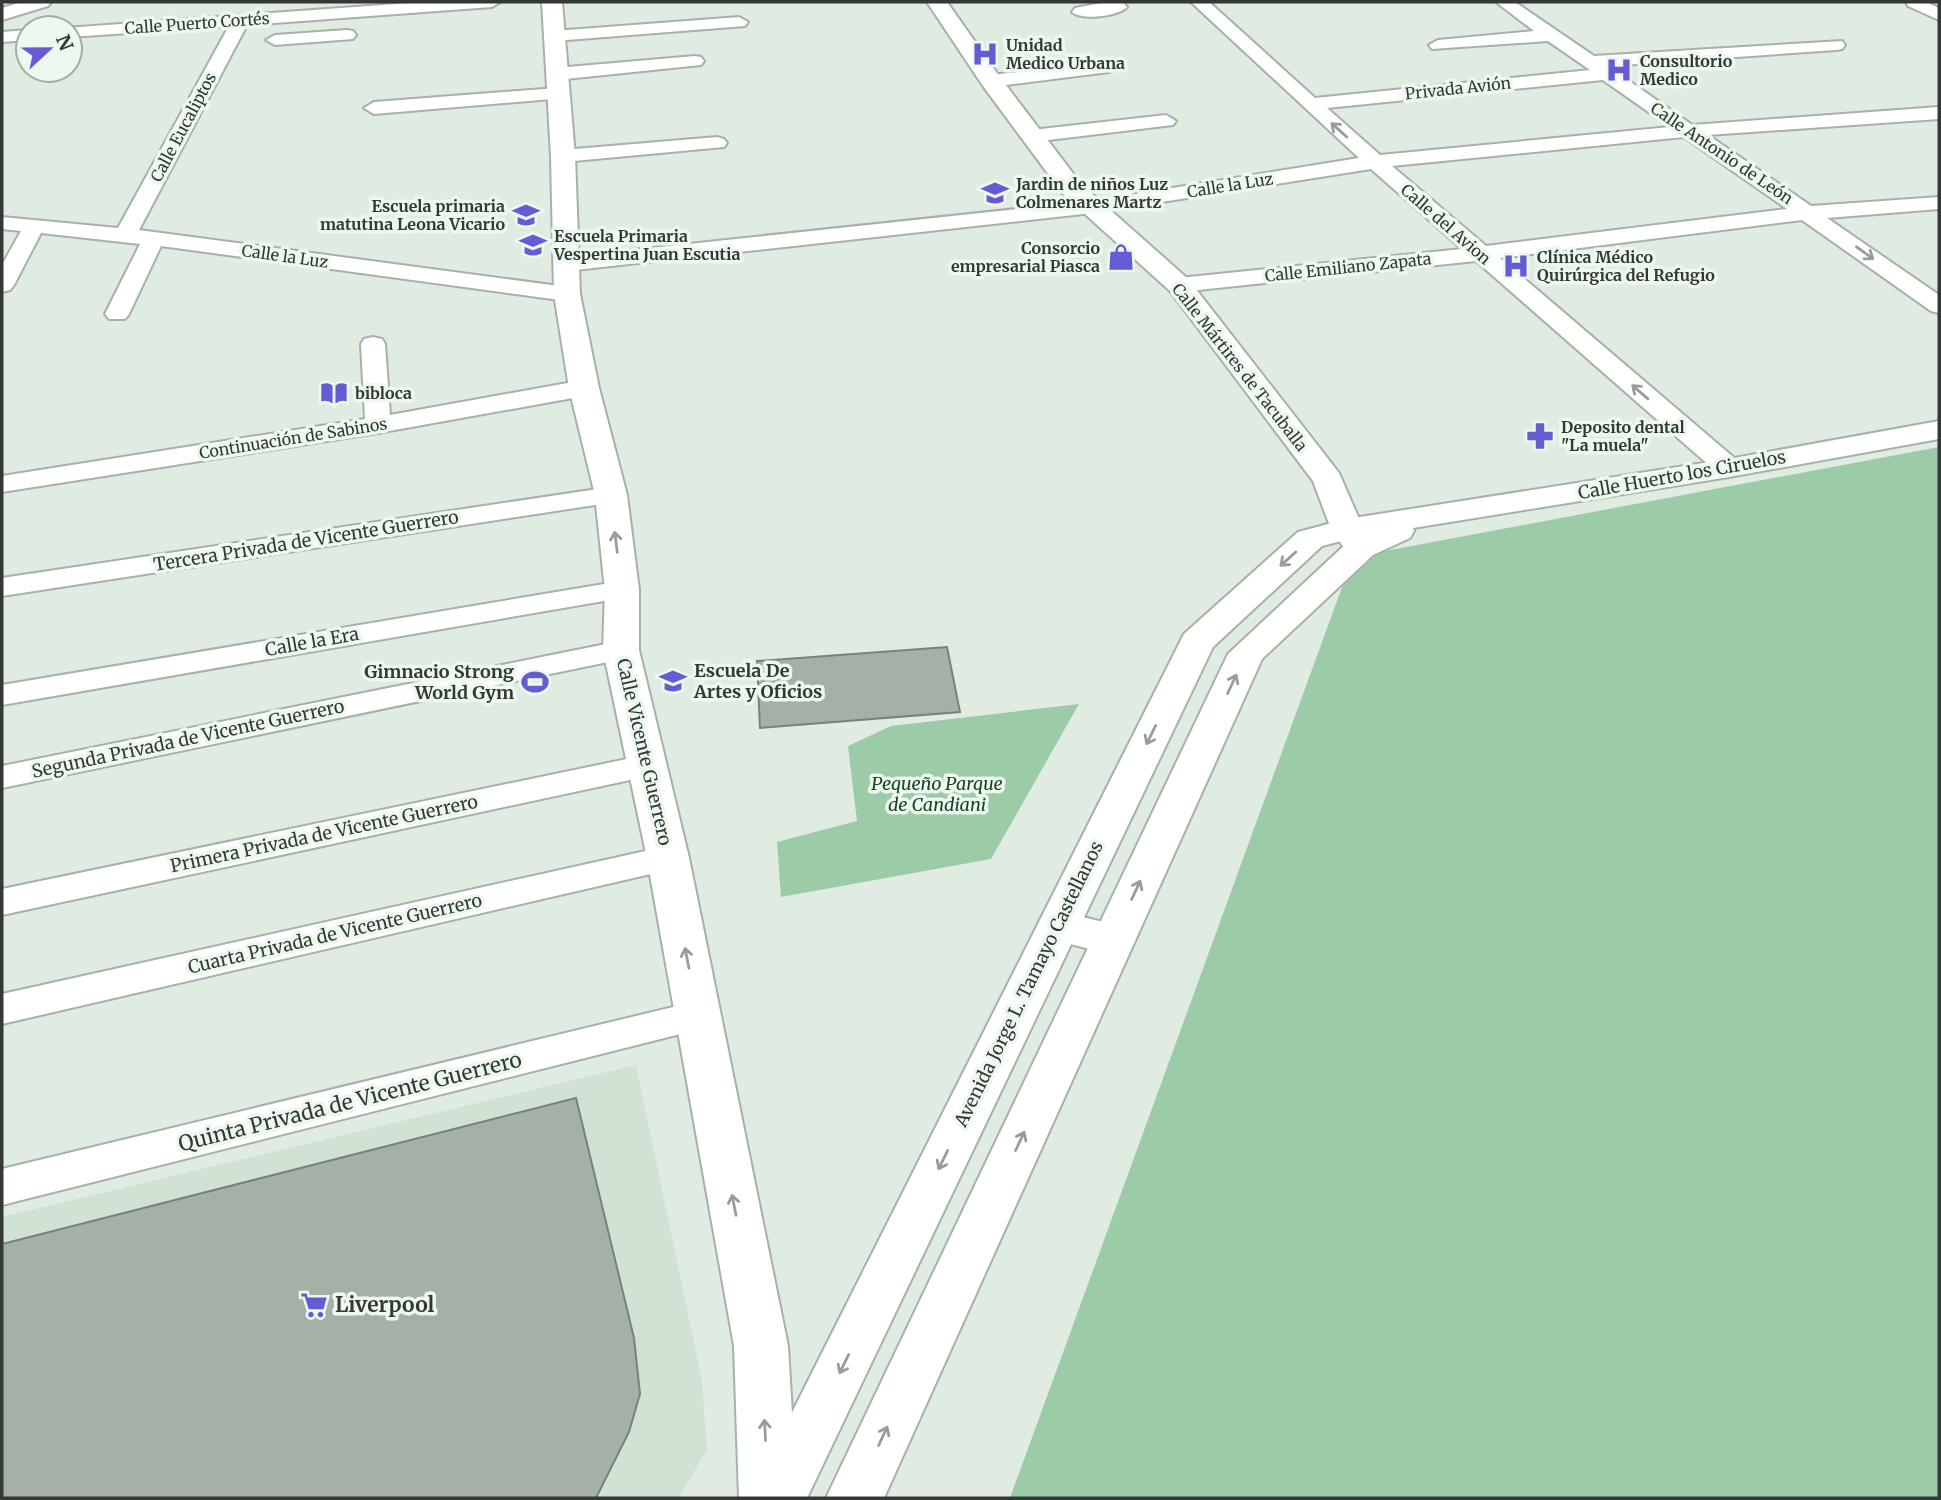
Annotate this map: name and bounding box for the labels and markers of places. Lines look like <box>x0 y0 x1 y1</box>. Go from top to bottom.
place label: Unidad Medico Urbana <box>1006 35 1125 73</box>
hospital icon: Unidad Medico Urbana <box>970 39 1000 69</box>
place label: Consultorio Medico <box>1640 51 1733 89</box>
hospital icon: Consultorio Medico <box>1604 55 1634 85</box>
place label: Jardin de niños Luz Colmenares Martz <box>1015 174 1168 212</box>
school or university icon: Jardin de niños Luz Colmenares Martz <box>980 178 1010 208</box>
place label: Escuela primaria matutina Leona Vicario <box>320 196 505 234</box>
school or university icon: Escuela primaria matutina Leona Vicario <box>511 200 541 230</box>
place label: Escuela Primaria Vespertina Juan Escutia <box>553 226 740 264</box>
school or university icon: Escuela Primaria Vespertina Juan Escutia <box>518 230 548 260</box>
place label: Consorcio empresarial Piasca <box>951 238 1100 276</box>
shop icon: Consorcio empresarial Piasca <box>1106 242 1136 272</box>
place label: Clínica Médico Quirúrgica del Refugio <box>1537 247 1715 285</box>
hospital icon: Clínica Médico Quirúrgica del Refugio <box>1501 251 1531 281</box>
library icon: bibloca <box>319 378 349 408</box>
place label: bibloca <box>355 383 412 403</box>
place label: Deposito dental "La muela" <box>1561 417 1685 455</box>
pharmacy icon: Deposito dental "La muela" <box>1525 421 1555 451</box>
place label: Escuela De Artes y Oficios <box>693 659 822 703</box>
place label: Gimnacio Strong World Gym <box>364 660 514 704</box>
school or university icon: Escuela De Artes y Oficios <box>658 666 688 696</box>
sports icon: Gimnacio Strong World Gym <box>520 667 550 697</box>
supermarket icon: Liverpool <box>299 1290 329 1320</box>
place label: Liverpool <box>335 1291 435 1318</box>

